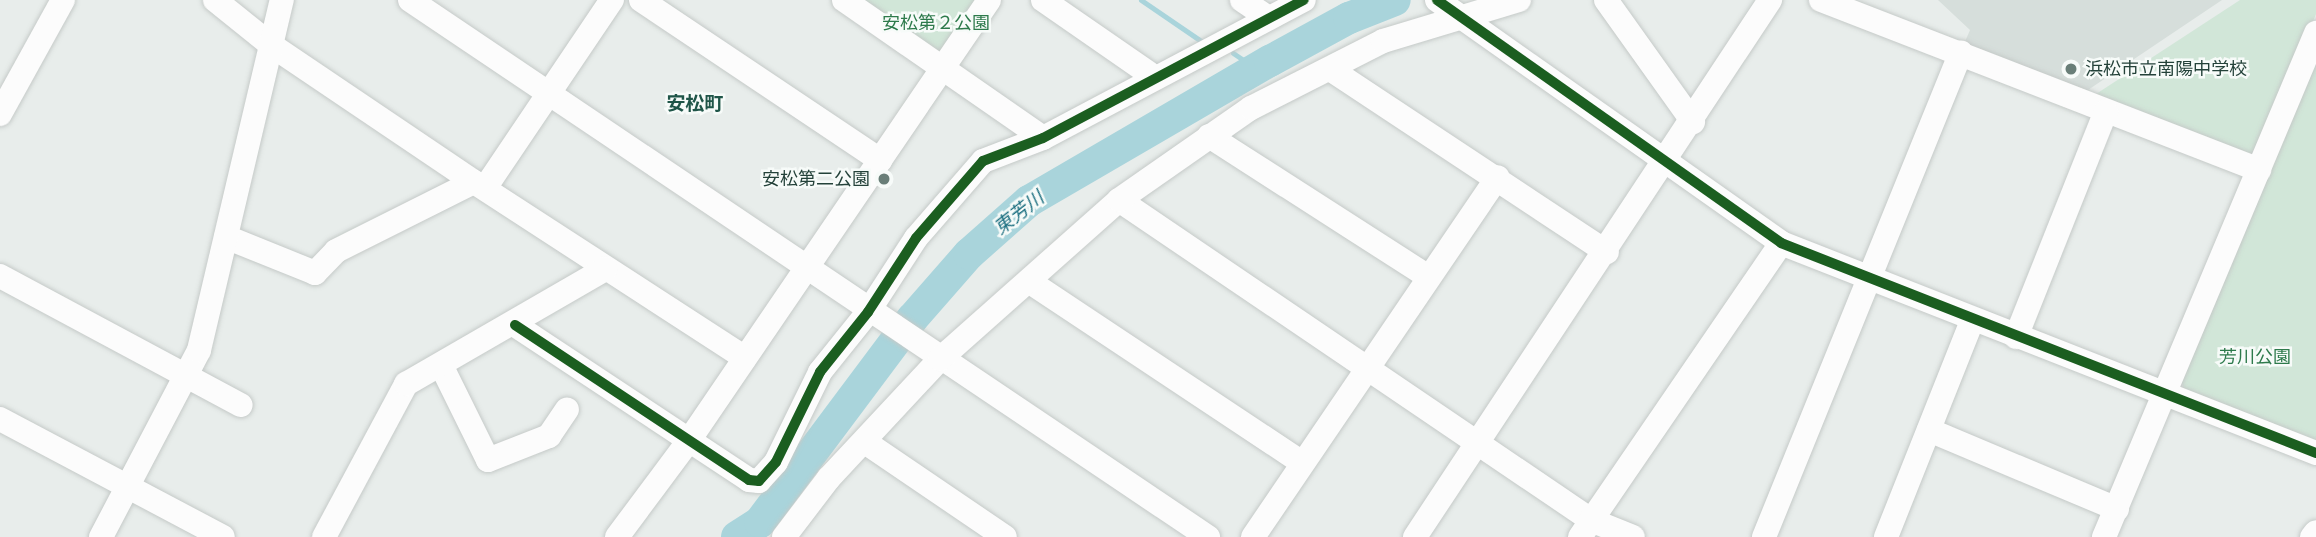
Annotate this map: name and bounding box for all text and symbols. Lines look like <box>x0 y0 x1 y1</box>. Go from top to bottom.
park label: 安松第２公園 <box>882 12 990 34</box>
place label: 浜松市立南陽中学校 <box>2085 58 2247 80</box>
marker: 浜松市立南陽中学校 <box>2063 61 2079 77</box>
district label: 安松町 <box>667 93 723 115</box>
place label: 安松第二公園 <box>762 168 870 190</box>
marker: 安松第二公園 <box>876 171 892 187</box>
water label: 東芳川 <box>990 186 1048 240</box>
park label: 芳川公園 <box>2219 346 2291 368</box>

